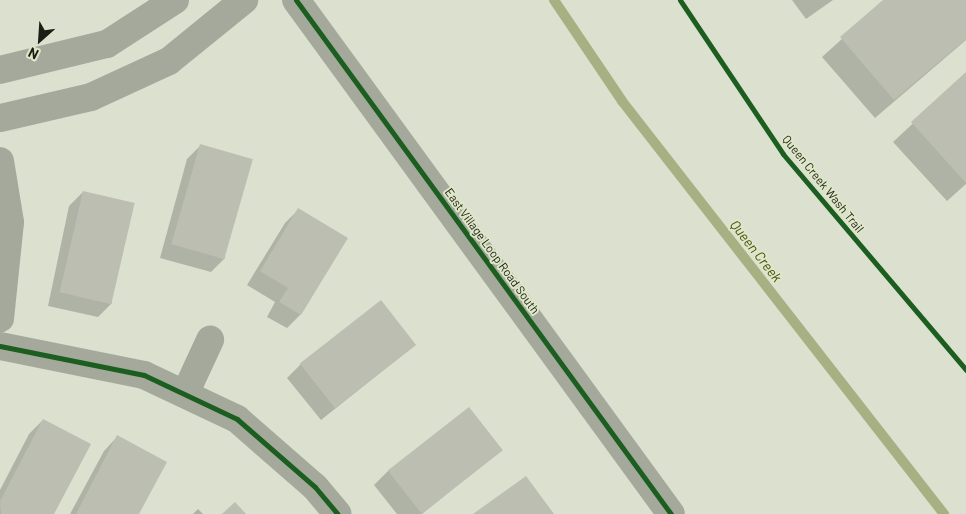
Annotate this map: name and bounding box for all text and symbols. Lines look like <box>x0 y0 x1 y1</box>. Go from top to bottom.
north arrow <box>15 15 65 65</box>
text: N <box>25 44 41 64</box>
street label: Queen Creek Wash Trail <box>779 132 867 236</box>
street label: East Village Loop Road South <box>442 185 542 317</box>
water label: Queen Creek <box>727 217 785 285</box>

